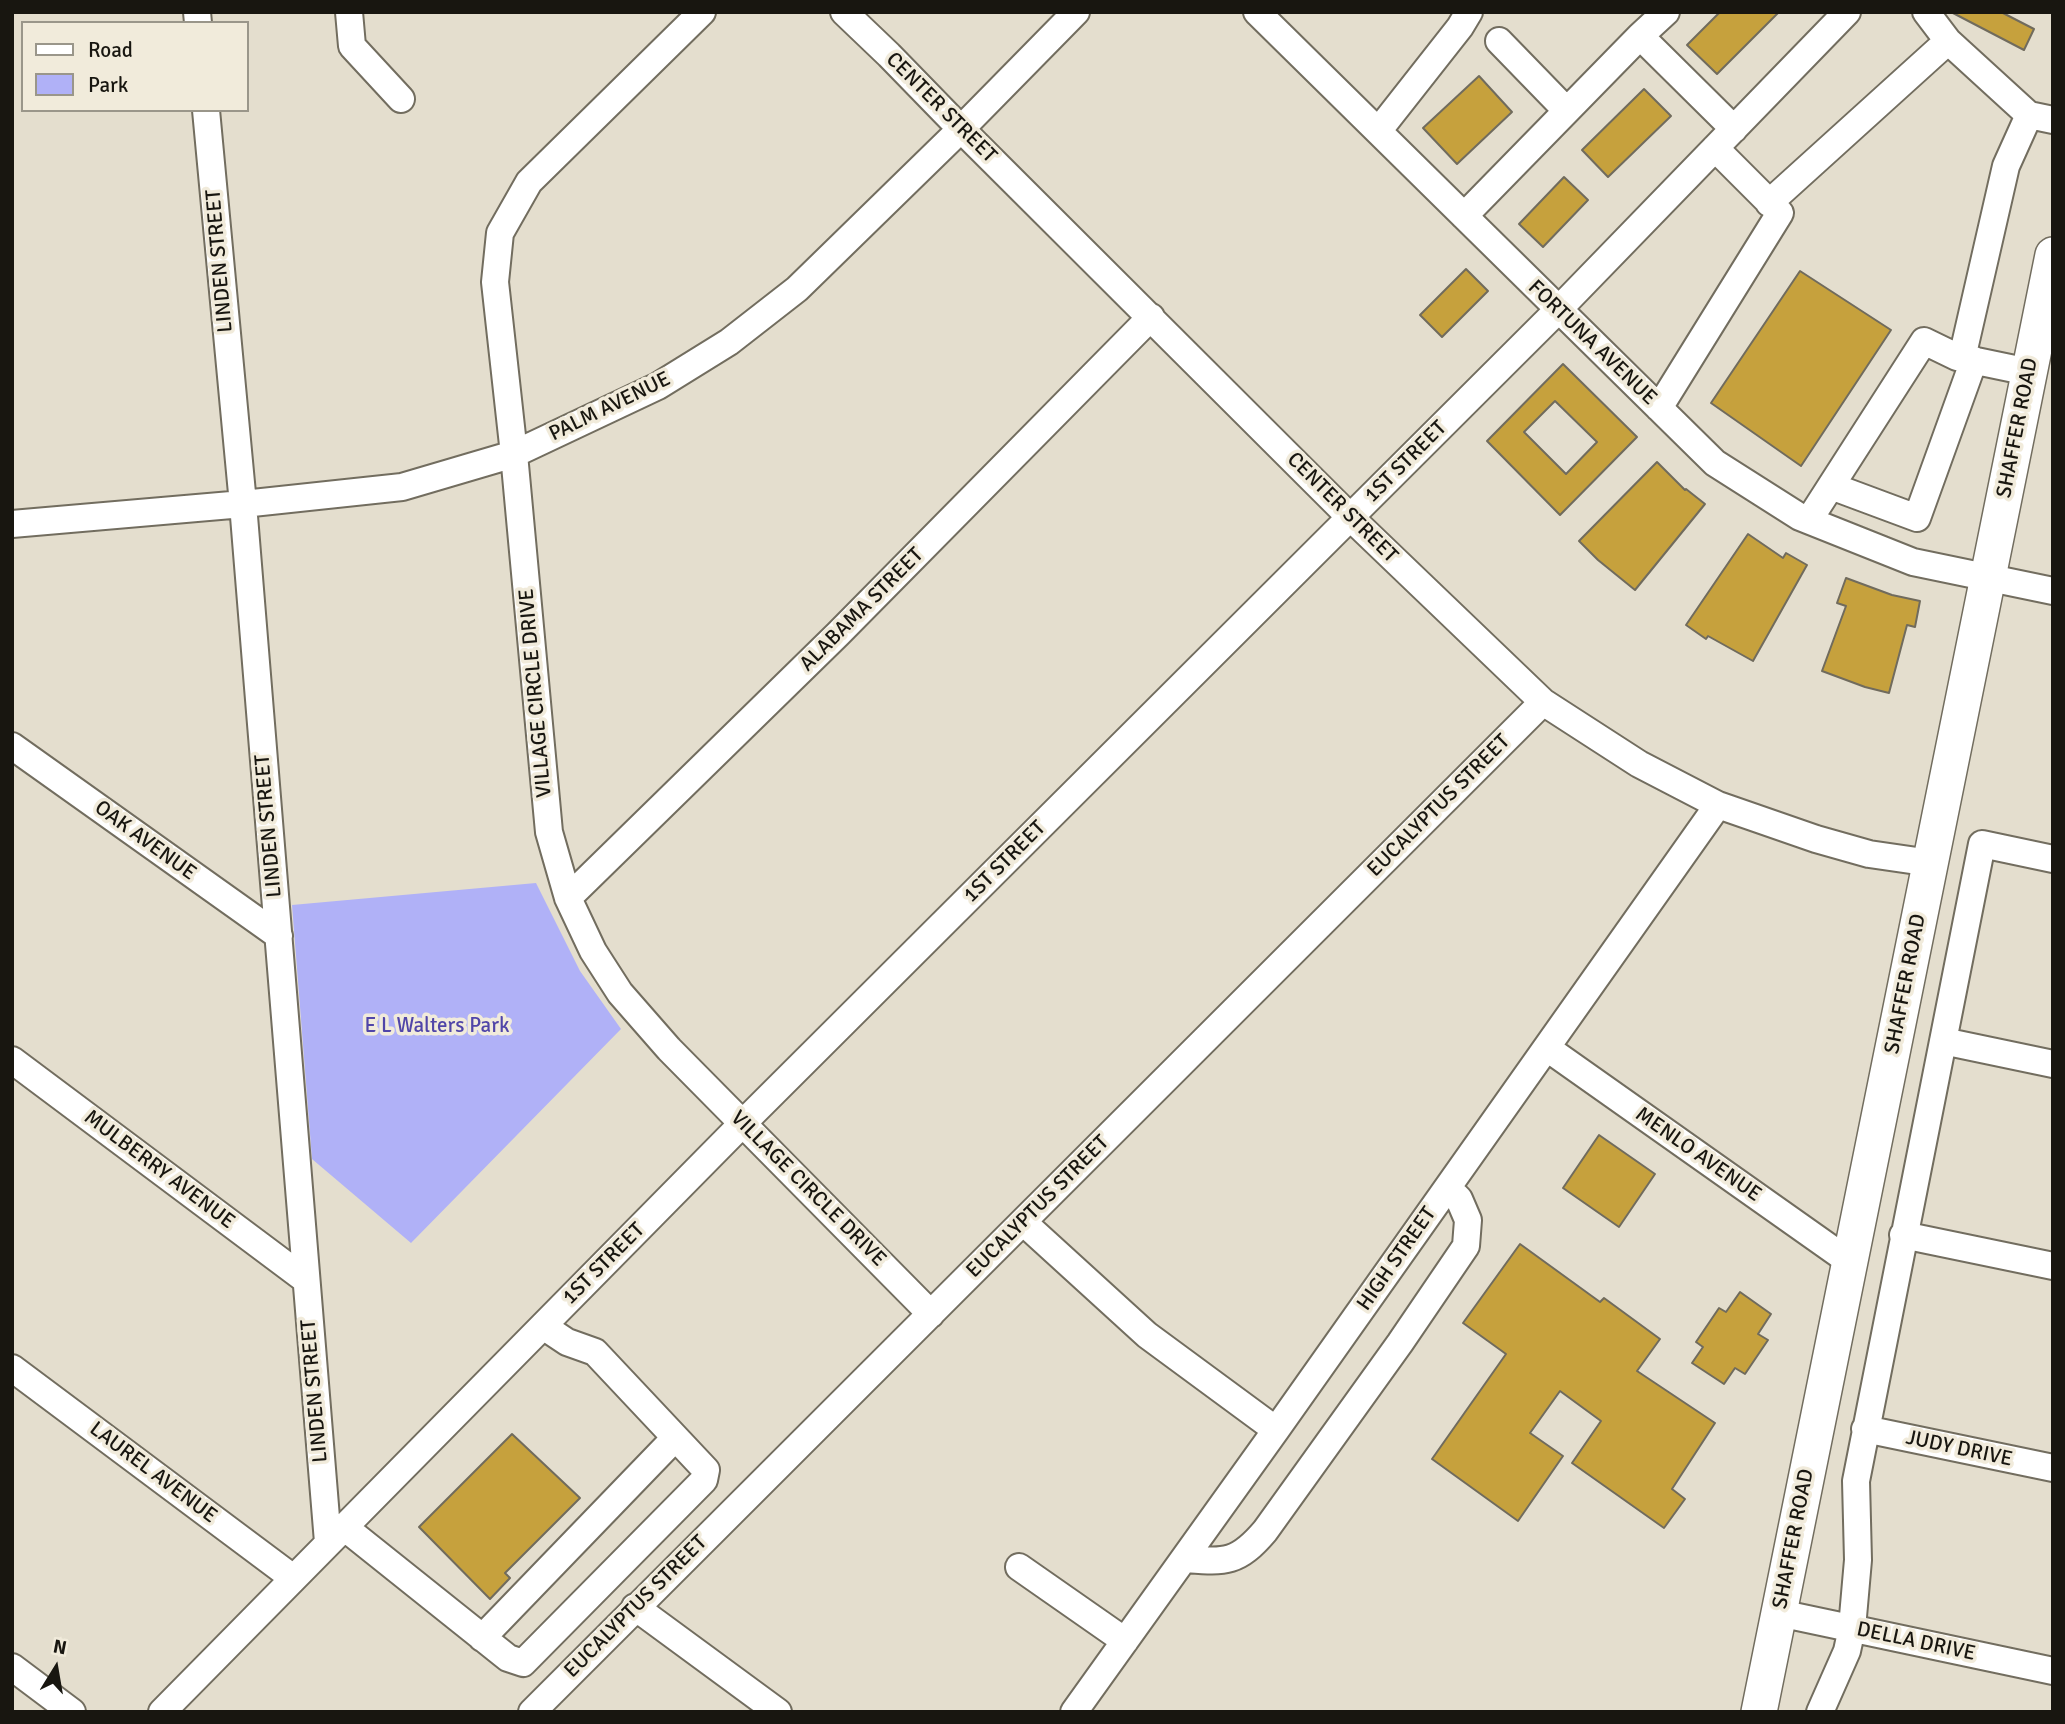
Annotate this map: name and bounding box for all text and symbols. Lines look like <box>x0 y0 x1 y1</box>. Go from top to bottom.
legend <box>21 21 248 112</box>
text: Road <box>88 37 133 63</box>
street label: CENTER STREET <box>880 47 1002 169</box>
text: Park <box>88 72 128 98</box>
street label: LINDEN STREET <box>201 188 239 334</box>
street label: FORTUNA AVENUE <box>1522 275 1662 411</box>
street label: SHAFFER ROAD <box>1992 356 2044 500</box>
street label: PALM AVENUE <box>545 367 675 447</box>
street label: 1ST STREET <box>1360 416 1452 508</box>
street label: CENTER STREET <box>1281 447 1403 569</box>
street label: ALABAMA STREET <box>795 543 929 677</box>
street label: VILLAGE CIRCLE DRIVE <box>514 587 558 799</box>
street label: EUCALYPTUS STREET <box>1362 729 1516 883</box>
street label: LINDEN STREET <box>250 753 288 899</box>
street label: OAK AVENUE <box>89 796 201 886</box>
street label: 1ST STREET <box>959 816 1051 908</box>
street label: SHAFFER ROAD <box>1880 912 1932 1056</box>
park label: E L Walters Park <box>365 1013 509 1039</box>
street label: MENLO AVENUE <box>1630 1102 1766 1208</box>
street label: MULBERRY AVENUE <box>79 1105 239 1235</box>
street label: VILLAGE CIRCLE DRIVE <box>725 1106 891 1272</box>
street label: EUCALYPTUS STREET <box>961 1130 1115 1284</box>
street label: HIGH STREET <box>1352 1202 1442 1316</box>
street label: 1ST STREET <box>558 1218 650 1310</box>
street label: LINDEN STREET <box>296 1318 334 1464</box>
street label: LAUREL AVENUE <box>84 1417 222 1529</box>
street label: JUDY DRIVE <box>1903 1425 2015 1473</box>
street label: SHAFFER ROAD <box>1768 1467 1820 1611</box>
street label: EUCALYPTUS STREET <box>559 1530 713 1684</box>
street label: DELLA DRIVE <box>1854 1617 1978 1667</box>
north arrow <box>21 1633 91 1703</box>
text: N <box>51 1634 69 1660</box>

